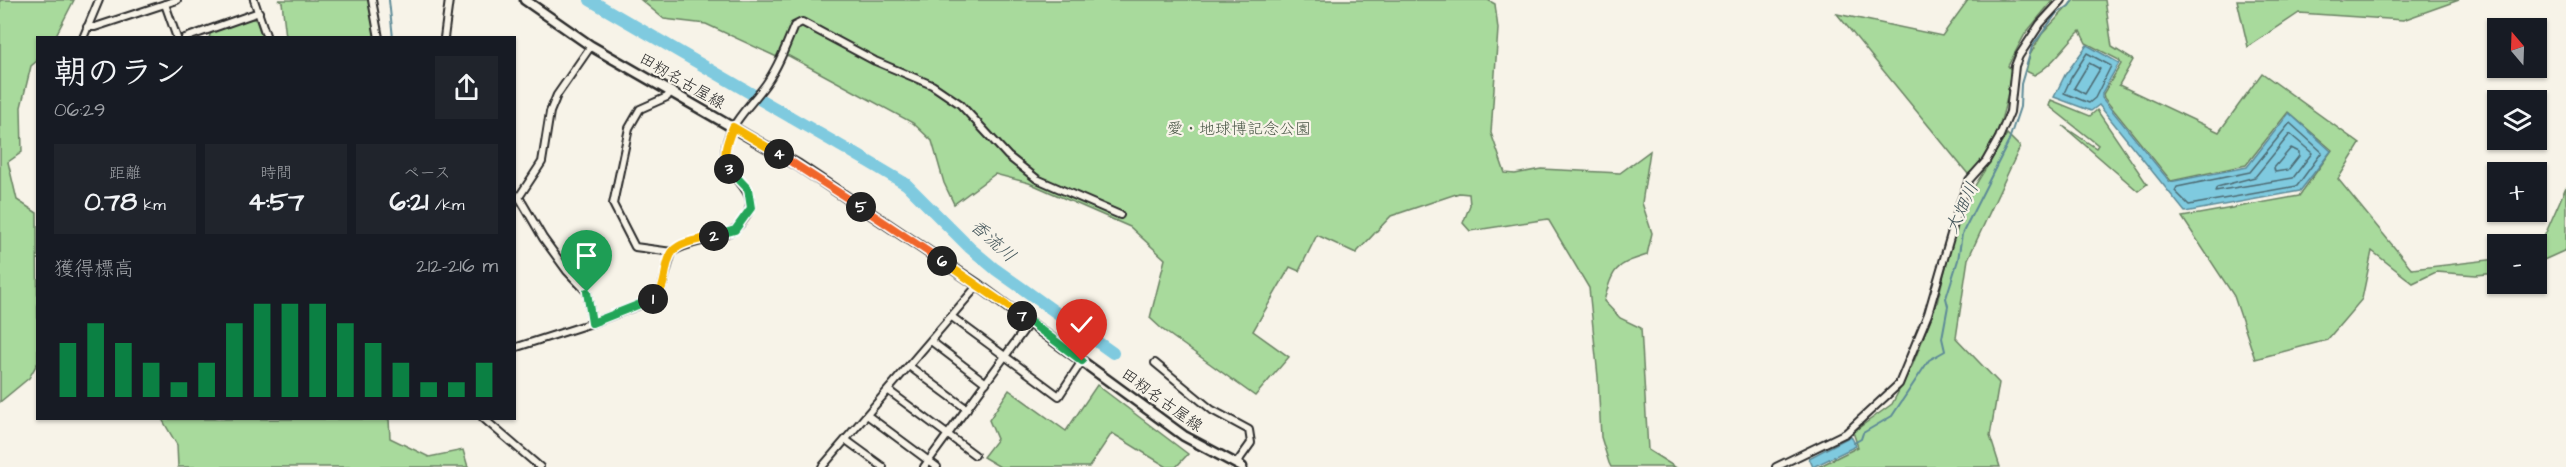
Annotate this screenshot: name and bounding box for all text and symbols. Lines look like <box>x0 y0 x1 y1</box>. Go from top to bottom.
north arrow <box>2487 18 2547 78</box>
map controls <box>2487 18 2547 294</box>
street label: 田籾名古屋線 <box>635 47 729 115</box>
text: 朝のラン <box>54 50 186 96</box>
button: share <box>435 56 498 119</box>
button: layers <box>2487 90 2547 150</box>
text: 06:29 <box>54 96 105 124</box>
park label: 愛・地球博記念公園 <box>1167 118 1311 140</box>
pin: 4 <box>764 139 794 169</box>
text: 4 <box>774 143 784 165</box>
pin: 3 <box>714 154 744 184</box>
text: 3 <box>725 158 733 180</box>
text: 距離 <box>109 162 141 184</box>
text: 時間 <box>260 162 292 184</box>
text: ペース <box>403 162 451 184</box>
button: + <box>2487 162 2547 222</box>
water label: 大畑川 <box>1939 178 1985 238</box>
text: 0.78 <box>84 184 137 220</box>
text: 4:57 <box>248 184 304 220</box>
text: 6:21 <box>390 184 428 220</box>
pin: 5 <box>846 192 876 222</box>
text: km <box>137 194 166 216</box>
text: /km <box>428 194 464 216</box>
text: 5 <box>855 196 867 218</box>
water label: 香流川 <box>965 214 1021 268</box>
pin: 2 <box>699 221 729 251</box>
text: 2 <box>709 225 719 247</box>
pin <box>561 230 612 292</box>
button: − <box>2487 234 2547 294</box>
icon: arrive <box>570 239 603 272</box>
pin: 6 <box>927 246 957 276</box>
text: 6 <box>937 250 947 272</box>
text: 212–216 m <box>416 252 498 280</box>
text: 獲得標高 <box>54 255 134 283</box>
pin: 1 <box>638 284 668 314</box>
text: 1 <box>652 288 654 310</box>
pin <box>1056 299 1107 361</box>
pin: 7 <box>1007 301 1037 331</box>
text: 7 <box>1017 305 1027 327</box>
icon: check <box>1065 308 1098 341</box>
street label: 田籾名古屋線 <box>1117 363 1207 437</box>

